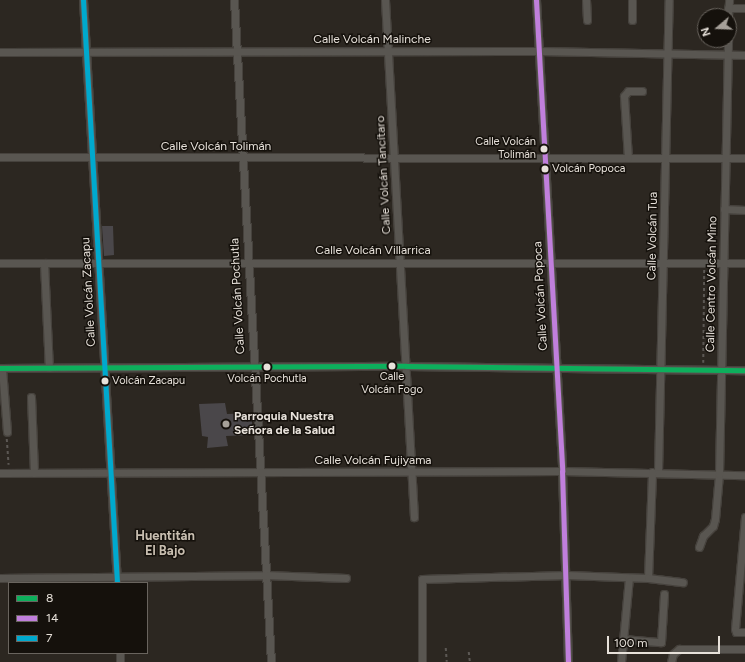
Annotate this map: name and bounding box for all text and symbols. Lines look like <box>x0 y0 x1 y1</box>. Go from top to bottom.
north arrow <box>697 8 737 48</box>
text: N <box>699 26 714 38</box>
street label: Calle Volcán Malinche <box>313 33 431 47</box>
street label: Calle Volcán Tancítaro <box>374 115 394 235</box>
place label: Calle Volcán Tolimán <box>475 136 536 162</box>
street label: Calle Volcán Tolimán <box>161 140 271 154</box>
marker: Calle Volcán Tolimán <box>539 144 549 154</box>
place label: Volcán Popoca <box>552 162 625 176</box>
marker: Volcán Popoca <box>540 164 550 174</box>
street label: Calle Volcán Tua <box>645 192 661 280</box>
street label: Calle Centro Volcán Mino <box>704 216 720 352</box>
street label: Calle Volcán Zacapu <box>79 237 99 347</box>
street label: Calle Volcán Pochutla <box>228 238 248 354</box>
street label: Calle Volcán Popoca <box>531 241 551 351</box>
street label: Calle Volcán Villarrica <box>315 244 431 258</box>
marker: Calle Volcán Fogo <box>387 361 397 371</box>
marker: Volcán Pochutla <box>262 362 272 372</box>
place label: Calle Volcán Fogo <box>361 371 423 397</box>
place label: Volcán Pochutla <box>227 372 307 386</box>
place label: Volcán Zacapu <box>112 374 185 388</box>
marker: Volcán Zacapu <box>100 376 110 386</box>
place label: Parroquia Nuestra Señora de la Salud <box>234 410 335 438</box>
marker: Parroquia Nuestra Señora de la Salud <box>221 419 231 429</box>
street label: Calle Volcán Fujiyama <box>315 454 431 468</box>
district label: Huentitán El Bajo <box>135 529 195 560</box>
legend <box>8 582 148 654</box>
text: 8 <box>46 591 53 605</box>
text: 14 <box>46 611 58 625</box>
scale bar <box>609 628 722 654</box>
text: 7 <box>46 631 52 645</box>
text: 100 m <box>614 636 648 650</box>

